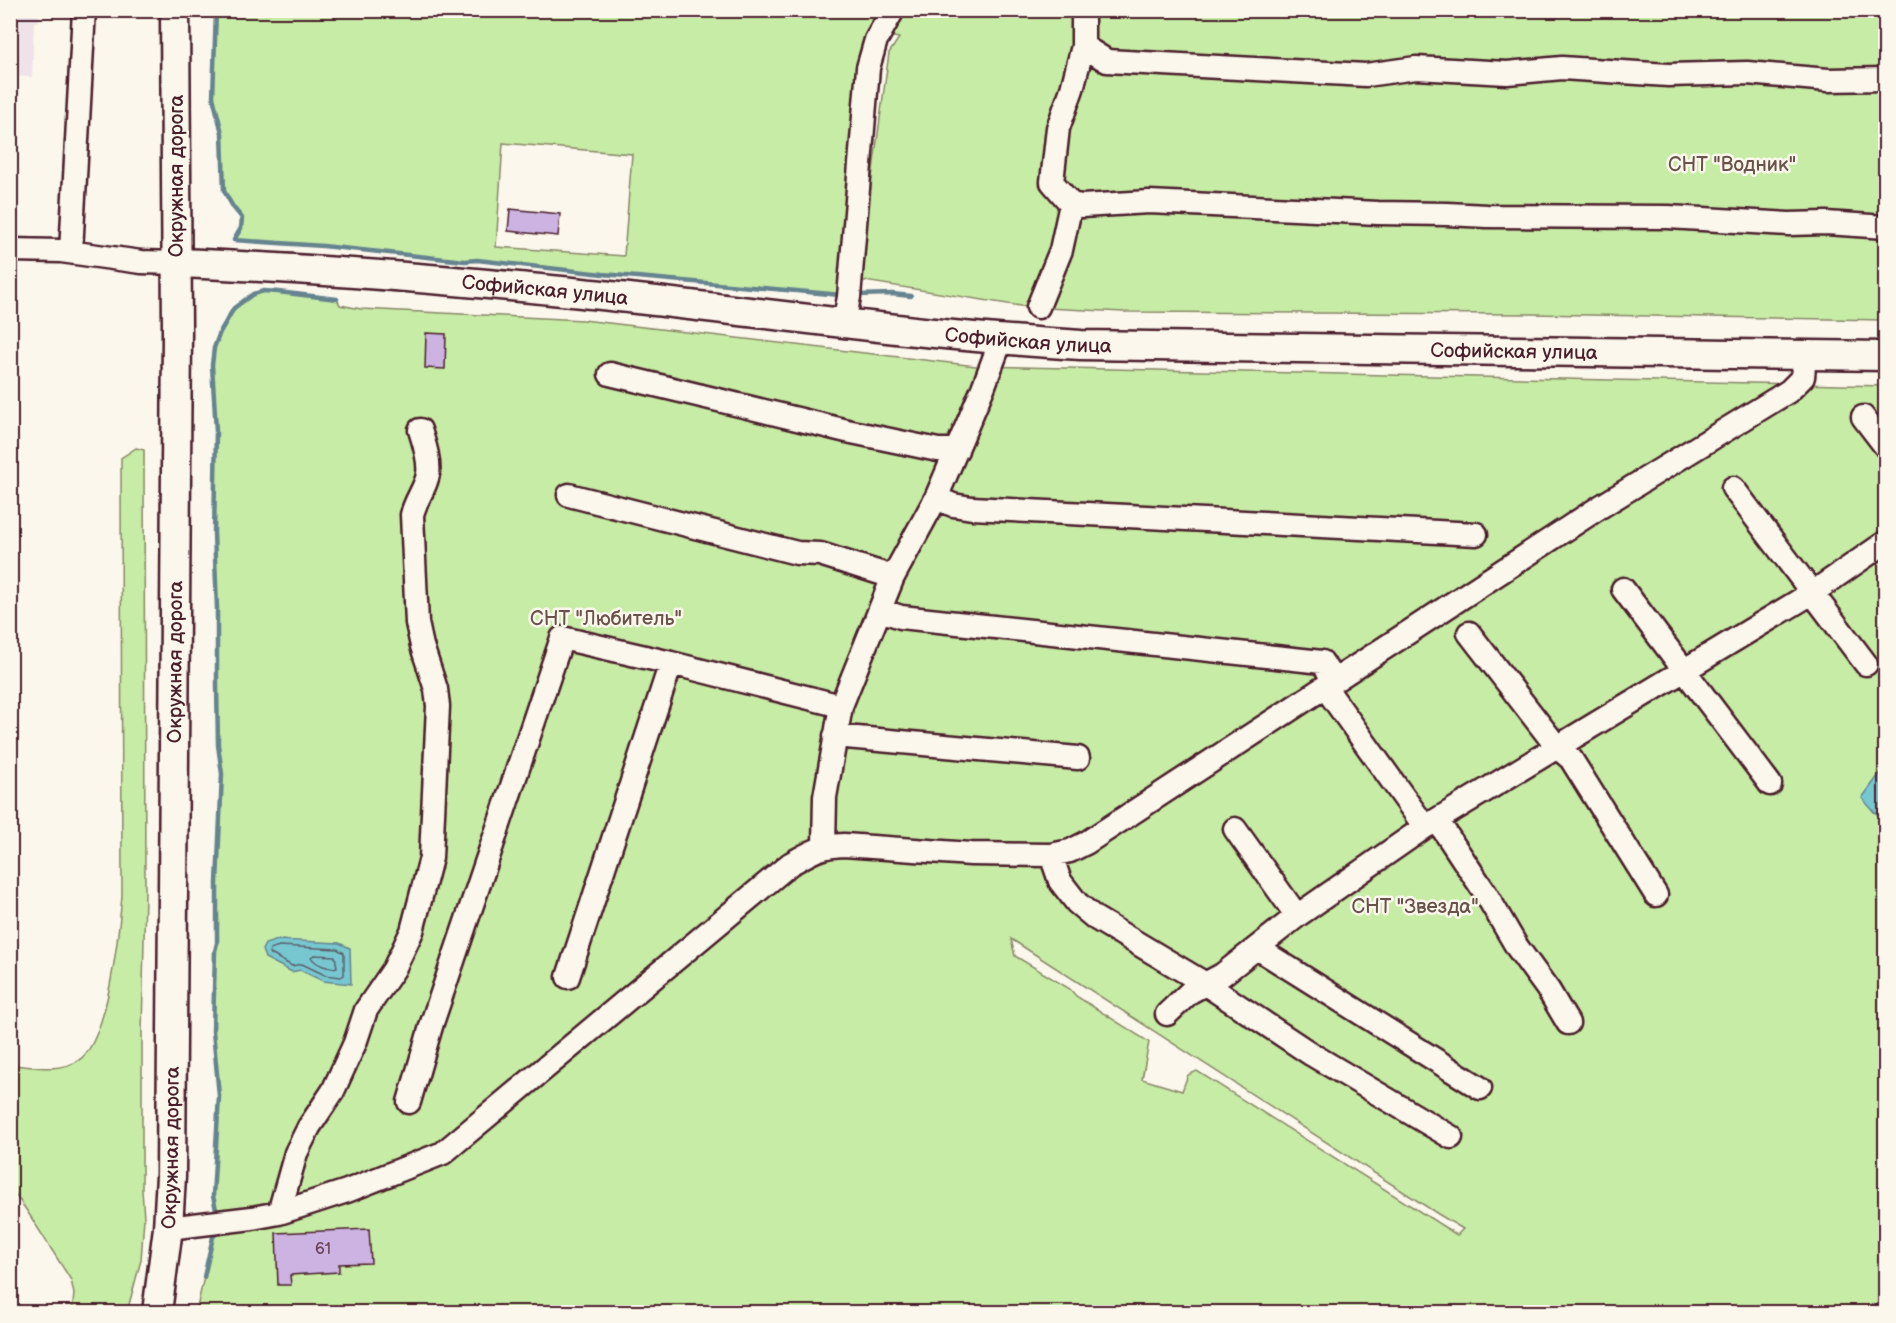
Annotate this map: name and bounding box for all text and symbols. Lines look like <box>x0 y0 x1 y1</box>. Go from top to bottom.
street label: Окружная дорога <box>165 95 189 257</box>
park label: СНТ "Водник" <box>1668 153 1796 177</box>
street label: Софийская улица <box>461 271 630 311</box>
street label: Софийская улица <box>944 323 1112 358</box>
street label: Софийская улица <box>1430 339 1598 365</box>
street label: Окружная дорога <box>163 580 188 743</box>
park label: СНТ "Любитель" <box>530 607 682 631</box>
park label: СНТ "Звезда" <box>1351 895 1479 919</box>
street label: Окружная дорога <box>157 1066 185 1230</box>
house number: 61 <box>315 1240 331 1259</box>

